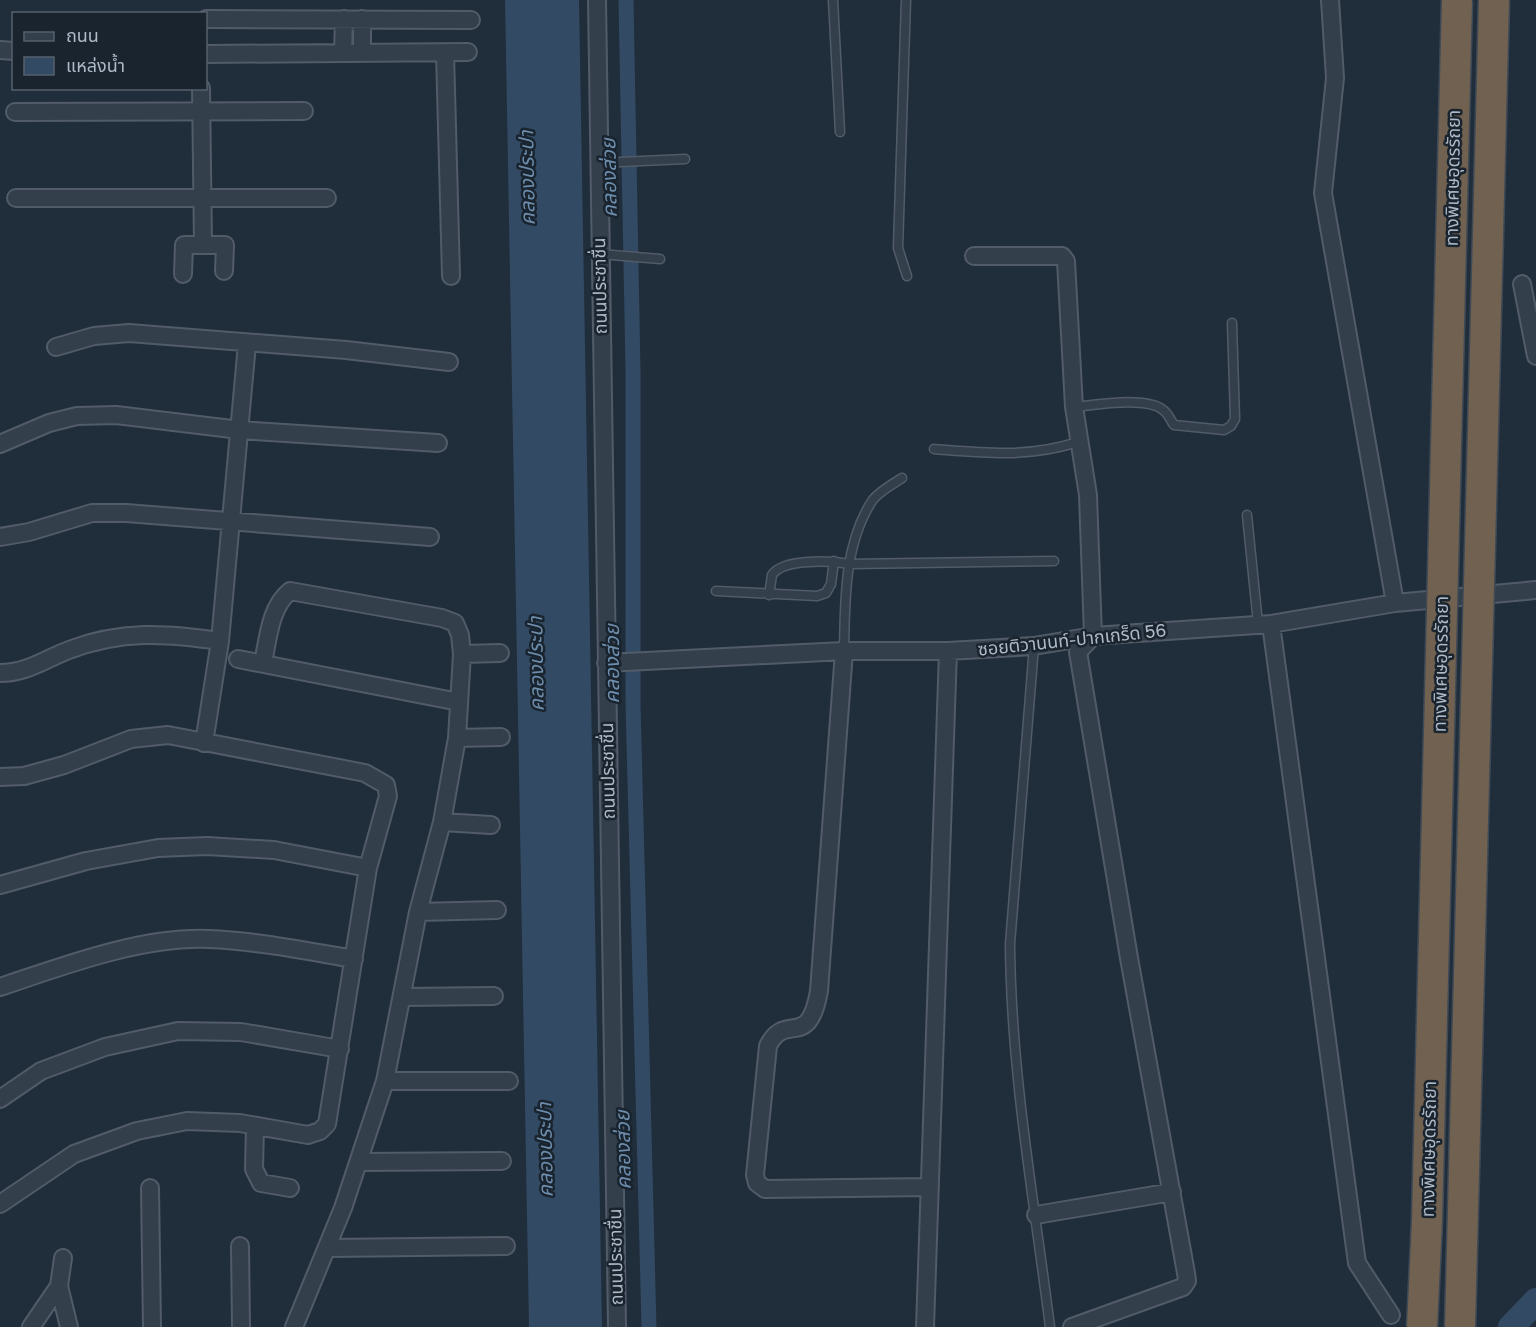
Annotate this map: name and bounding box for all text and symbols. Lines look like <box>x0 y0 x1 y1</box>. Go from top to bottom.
legend <box>12 12 207 90</box>
text: ถนน <box>66 24 99 46</box>
text: แหล่งน้ำ <box>66 53 125 76</box>
street label: ทางพิเศษอุดรรัถยา <box>1440 110 1465 246</box>
water label: คลองประปา <box>513 130 539 226</box>
water label: คลองส่วย <box>595 136 621 218</box>
street label: ถนนประชาชื่น <box>586 237 611 335</box>
street label: ทางพิเศษอุดรรัถยา <box>1428 596 1453 732</box>
water label: คลองประปา <box>522 616 548 712</box>
street label: ซอยติวานนท์-ปากเกร็ด 56 <box>977 618 1167 660</box>
water label: คลองส่วย <box>599 622 623 704</box>
street label: ถนนประชาชื่น <box>594 722 619 820</box>
street label: ทางพิเศษอุดรรัถยา <box>1416 1081 1441 1217</box>
water label: คลองประปา <box>531 1102 557 1198</box>
water label: คลองส่วย <box>609 1108 635 1190</box>
street label: ถนนประชาชื่น <box>602 1208 627 1306</box>

